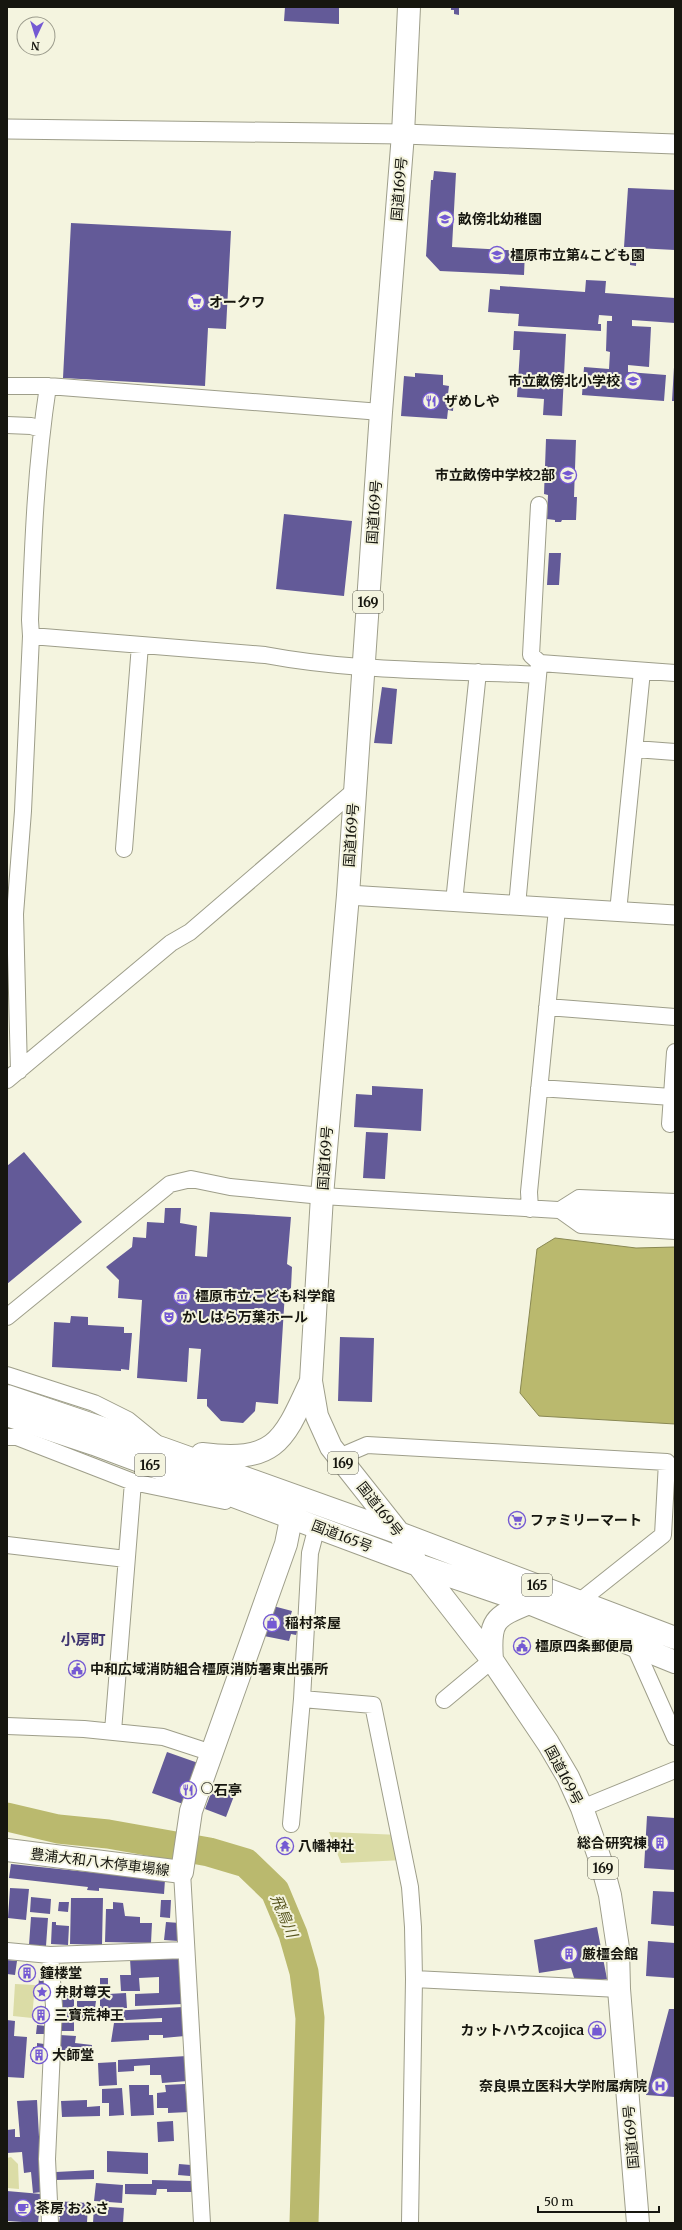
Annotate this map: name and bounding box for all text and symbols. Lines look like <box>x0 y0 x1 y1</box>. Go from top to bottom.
north arrow <box>16 16 56 56</box>
text: N <box>30 39 40 53</box>
street label: 国道169号 <box>387 156 411 222</box>
school or university icon: 畝傍北幼稚園 <box>435 209 455 229</box>
place label: 畝傍北幼稚園 <box>458 210 542 228</box>
school or university icon: 橿原市立第4こども園 <box>487 245 507 265</box>
place label: 橿原市立第4こども園 <box>510 246 645 264</box>
supermarket icon: オークワ <box>186 292 206 312</box>
place label: オークワ <box>209 293 265 311</box>
school or university icon: 市立畝傍北小学校 <box>623 371 643 391</box>
place label: 市立畝傍北小学校 <box>508 372 620 390</box>
restaurant icon: ザめしや <box>421 391 441 411</box>
place label: ザめしや <box>444 392 500 410</box>
school or university icon: 市立畝傍中学校2部 <box>558 465 578 485</box>
place label: 市立畝傍中学校2部 <box>435 466 555 484</box>
street label: 国道169号 <box>363 479 385 545</box>
road number: 169 <box>353 591 383 613</box>
street label: 国道169号 <box>340 802 362 868</box>
street label: 国道169号 <box>314 1125 336 1191</box>
museum icon: 橿原市立こども科学館 <box>172 1286 192 1306</box>
place label: 橿原市立こども科学館 <box>195 1287 335 1305</box>
theatre icon: かしはら万葉ホール <box>159 1307 179 1327</box>
place label: かしはら万葉ホール <box>182 1308 308 1326</box>
road number: 169 <box>328 1452 358 1474</box>
road number: 165 <box>135 1454 165 1476</box>
street label: 国道169号 <box>353 1478 407 1540</box>
supermarket icon: ファミリーマート <box>507 1510 527 1530</box>
place label: ファミリーマート <box>530 1511 642 1529</box>
street label: 国道165号 <box>309 1516 375 1556</box>
road number: 165 <box>522 1574 552 1596</box>
shop icon: 稲村茶屋 <box>262 1613 282 1633</box>
place label: 稲村茶屋 <box>285 1614 341 1632</box>
district label: 小房町 <box>60 1630 106 1649</box>
public building icon: 橿原四条郵便局 <box>512 1636 532 1656</box>
place label: 橿原四条郵便局 <box>535 1637 633 1655</box>
public building icon: 中和広域消防組合橿原消防署東出張所 <box>67 1659 87 1679</box>
place label: 中和広域消防組合橿原消防署東出張所 <box>90 1660 328 1678</box>
street label: 国道169号 <box>541 1742 587 1808</box>
restaurant icon: ○石亭 <box>178 1780 198 1800</box>
place label: ○石亭 <box>201 1781 242 1799</box>
building icon: 総合研究棟 <box>650 1833 670 1853</box>
place label: 総合研究棟 <box>577 1834 647 1852</box>
temple icon: 八幡神社 <box>275 1836 295 1856</box>
place label: 八幡神社 <box>298 1837 354 1855</box>
street label: 豊浦大和八木停車場線 <box>29 1845 171 1879</box>
road number: 169 <box>588 1857 618 1879</box>
water label: 飛鳥川 <box>267 1891 303 1942</box>
building icon: 厳橿会館 <box>559 1944 579 1964</box>
place label: 厳橿会館 <box>582 1945 638 1963</box>
building icon: 鐘楼堂 <box>17 1963 37 1983</box>
place label: 鐘楼堂 <box>40 1964 82 1982</box>
place icon: 弁財尊天 <box>32 1982 52 2002</box>
place label: 弁財尊天 <box>55 1983 111 2001</box>
building icon: 三寶荒神王 <box>31 2005 51 2025</box>
place label: 三寶荒神王 <box>54 2006 124 2024</box>
shop icon: カットハウスcojica <box>587 2020 607 2040</box>
place label: カットハウスcojica <box>461 2021 584 2039</box>
building icon: 大師堂 <box>29 2045 49 2065</box>
place label: 大師堂 <box>52 2046 94 2064</box>
hospital icon: 奈良県立医科大学附属病院 <box>650 2076 670 2096</box>
place label: 奈良県立医科大学附属病院 <box>479 2077 647 2095</box>
street label: 国道169号 <box>619 2104 643 2170</box>
scale bar <box>538 2188 659 2214</box>
text: 50 m <box>544 2194 573 2209</box>
cafe icon: 茶房 おふさ <box>13 2198 33 2218</box>
place label: 茶房 おふさ <box>36 2199 109 2217</box>

